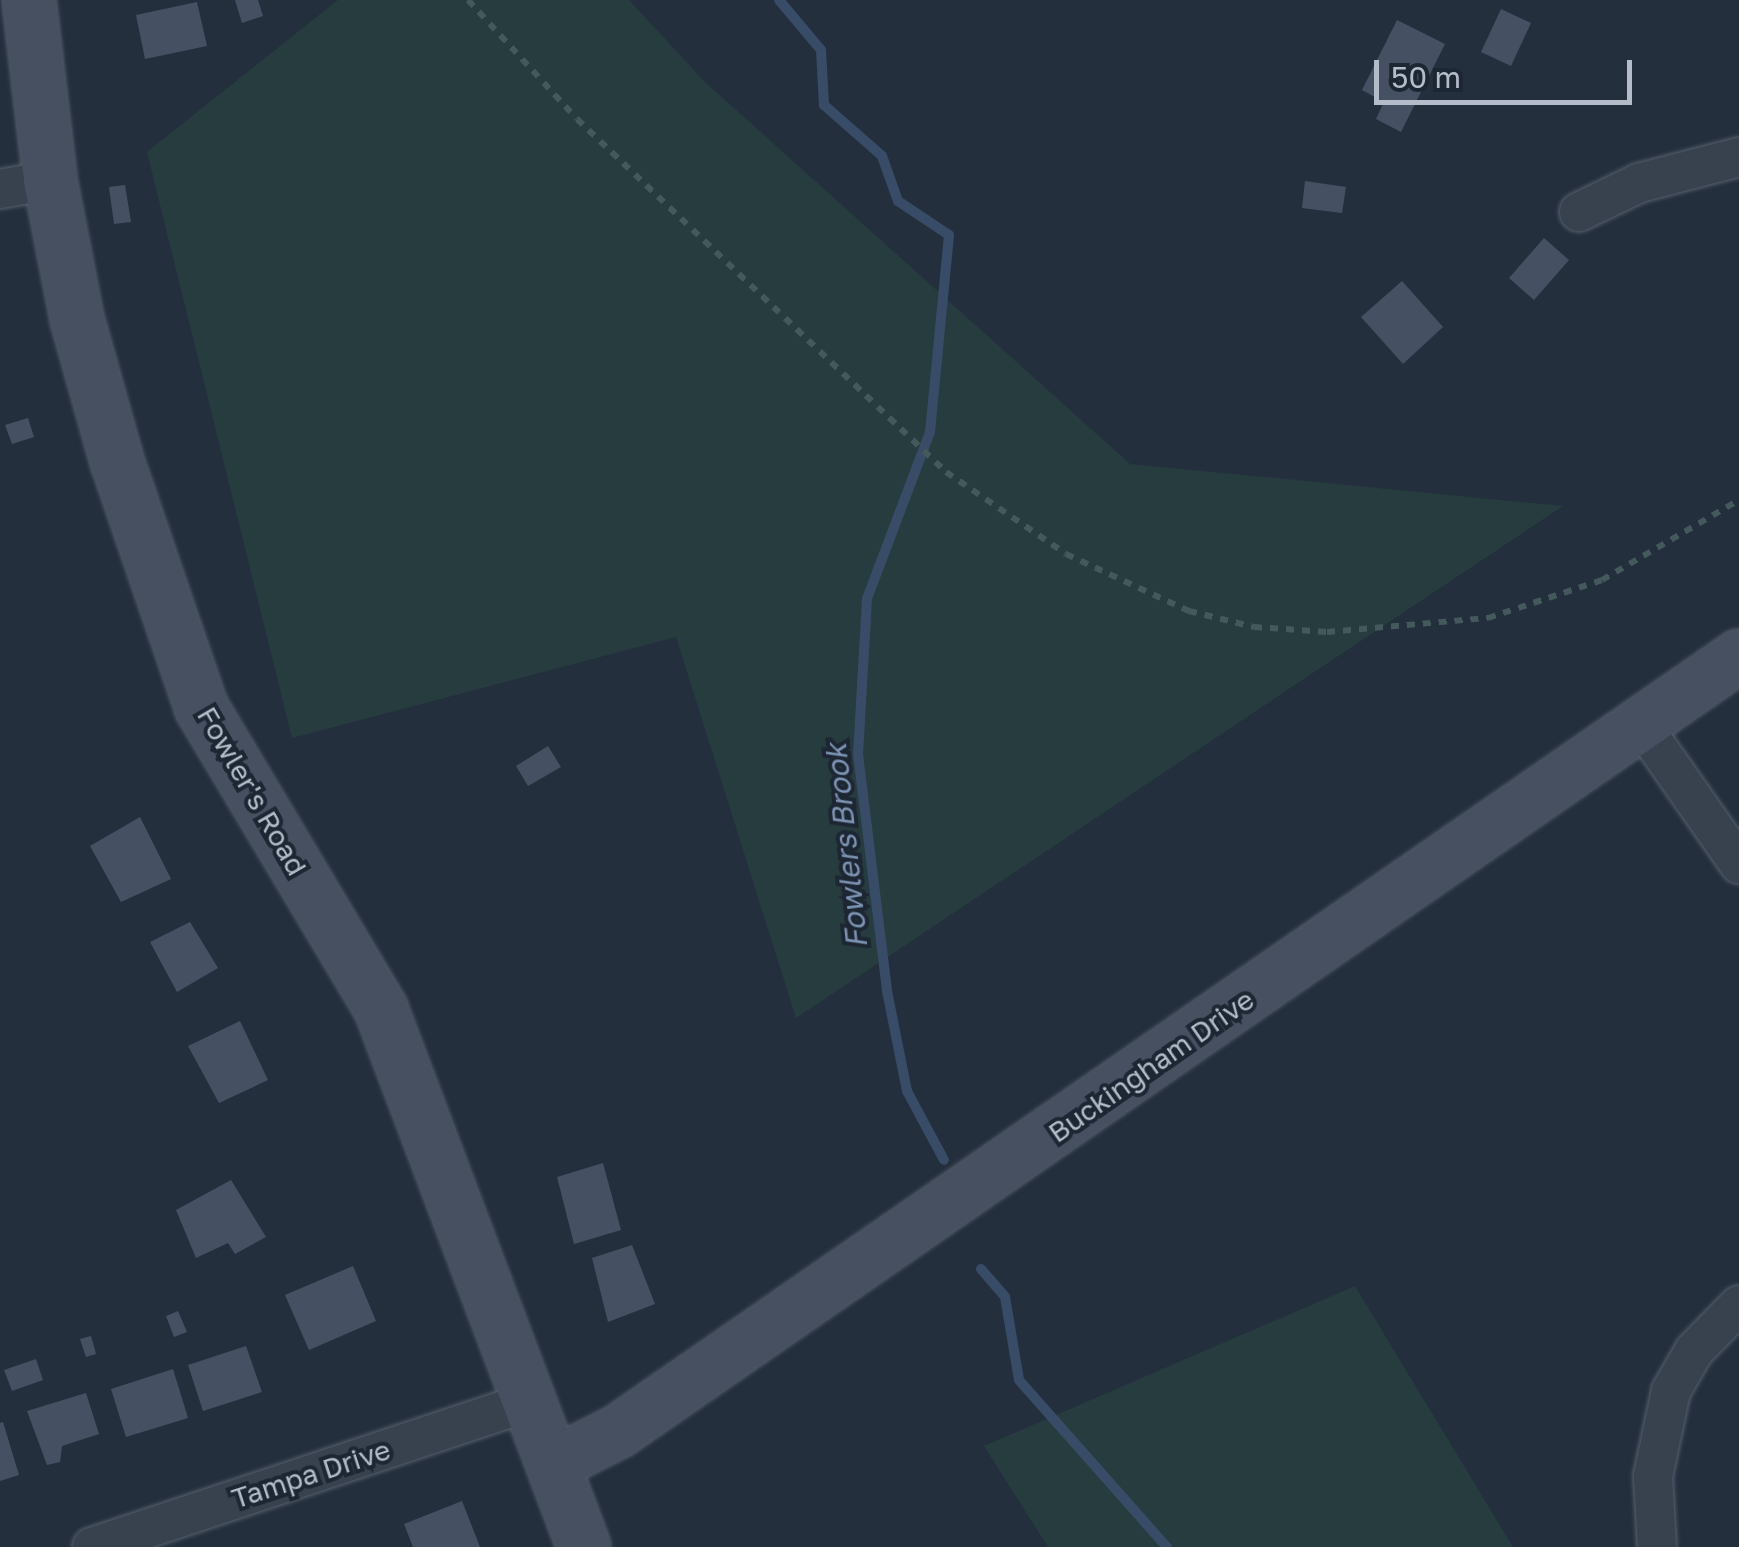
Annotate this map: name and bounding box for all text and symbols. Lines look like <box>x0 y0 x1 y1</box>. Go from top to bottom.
scale bar <box>1379 40 1636 102</box>
text: 50 m <box>1391 59 1461 95</box>
street label: Fowler's Road <box>190 701 314 881</box>
water label: Fowlers Brook <box>817 742 875 950</box>
street label: Buckingham Drive <box>1042 983 1260 1149</box>
street label: Tampa Drive <box>227 1433 395 1515</box>

